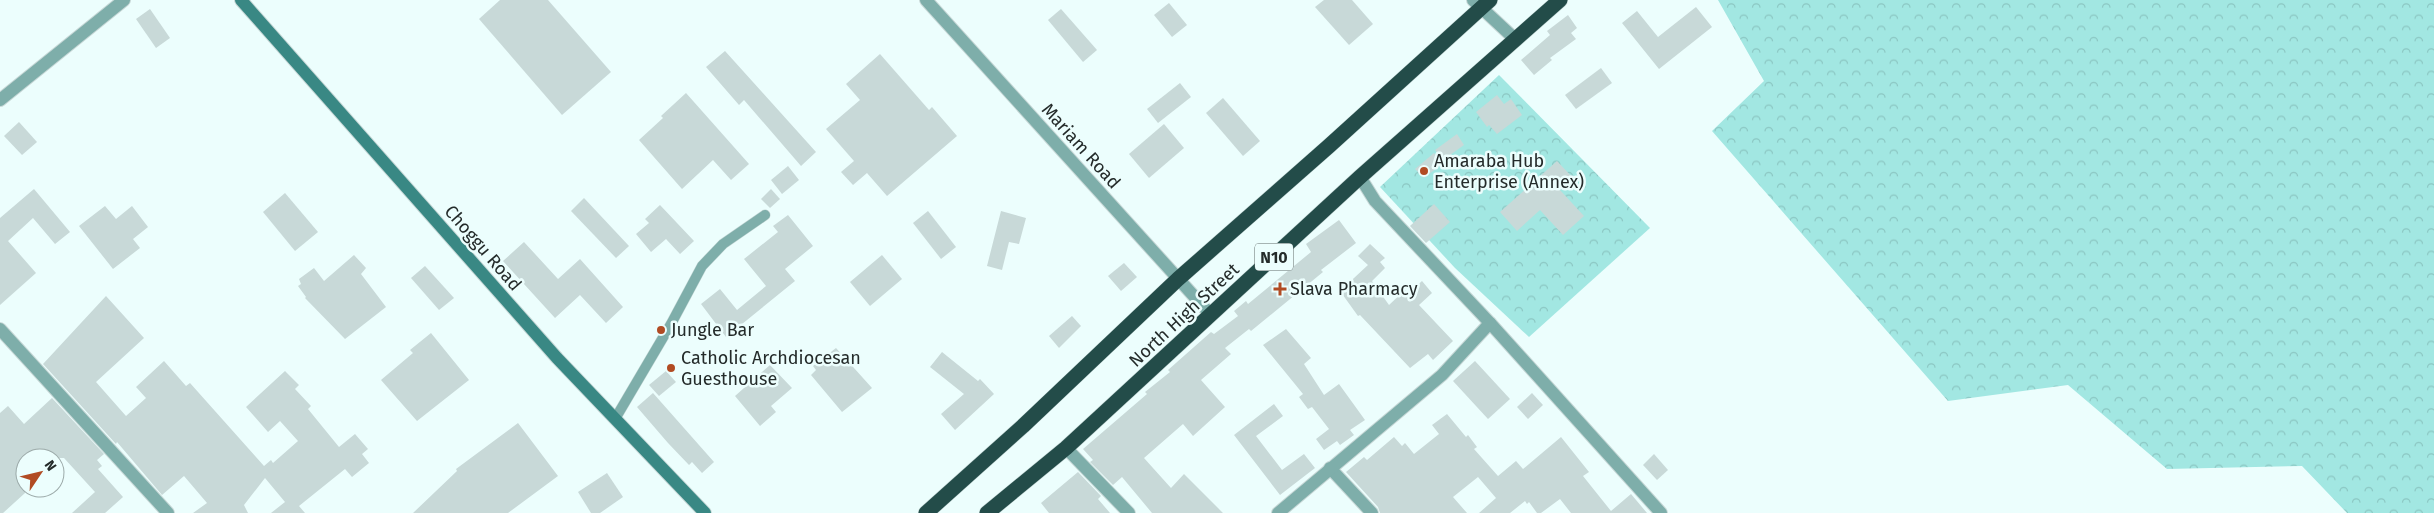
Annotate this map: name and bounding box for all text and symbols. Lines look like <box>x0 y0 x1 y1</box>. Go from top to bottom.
street label: Mariam Road <box>1037 99 1125 193</box>
place label: Amaraba Hub Enterprise (Annex) <box>1434 150 1584 193</box>
marker: Amaraba Hub Enterprise (Annex) <box>1418 165 1430 177</box>
street label: Choggu Road <box>440 201 526 295</box>
road number: N10 <box>1255 243 1293 270</box>
street label: North High Street <box>1124 258 1244 372</box>
place label: Slava Pharmacy <box>1290 278 1418 300</box>
marker: Slava Pharmacy <box>1274 283 1286 295</box>
place label: Jungle Bar <box>671 319 754 341</box>
marker: Jungle Bar <box>655 324 667 336</box>
place label: Catholic Archdiocesan Guesthouse <box>681 347 861 390</box>
marker: Catholic Archdiocesan Guesthouse <box>665 362 677 374</box>
north arrow <box>15 448 65 498</box>
text: N <box>41 457 60 475</box>

